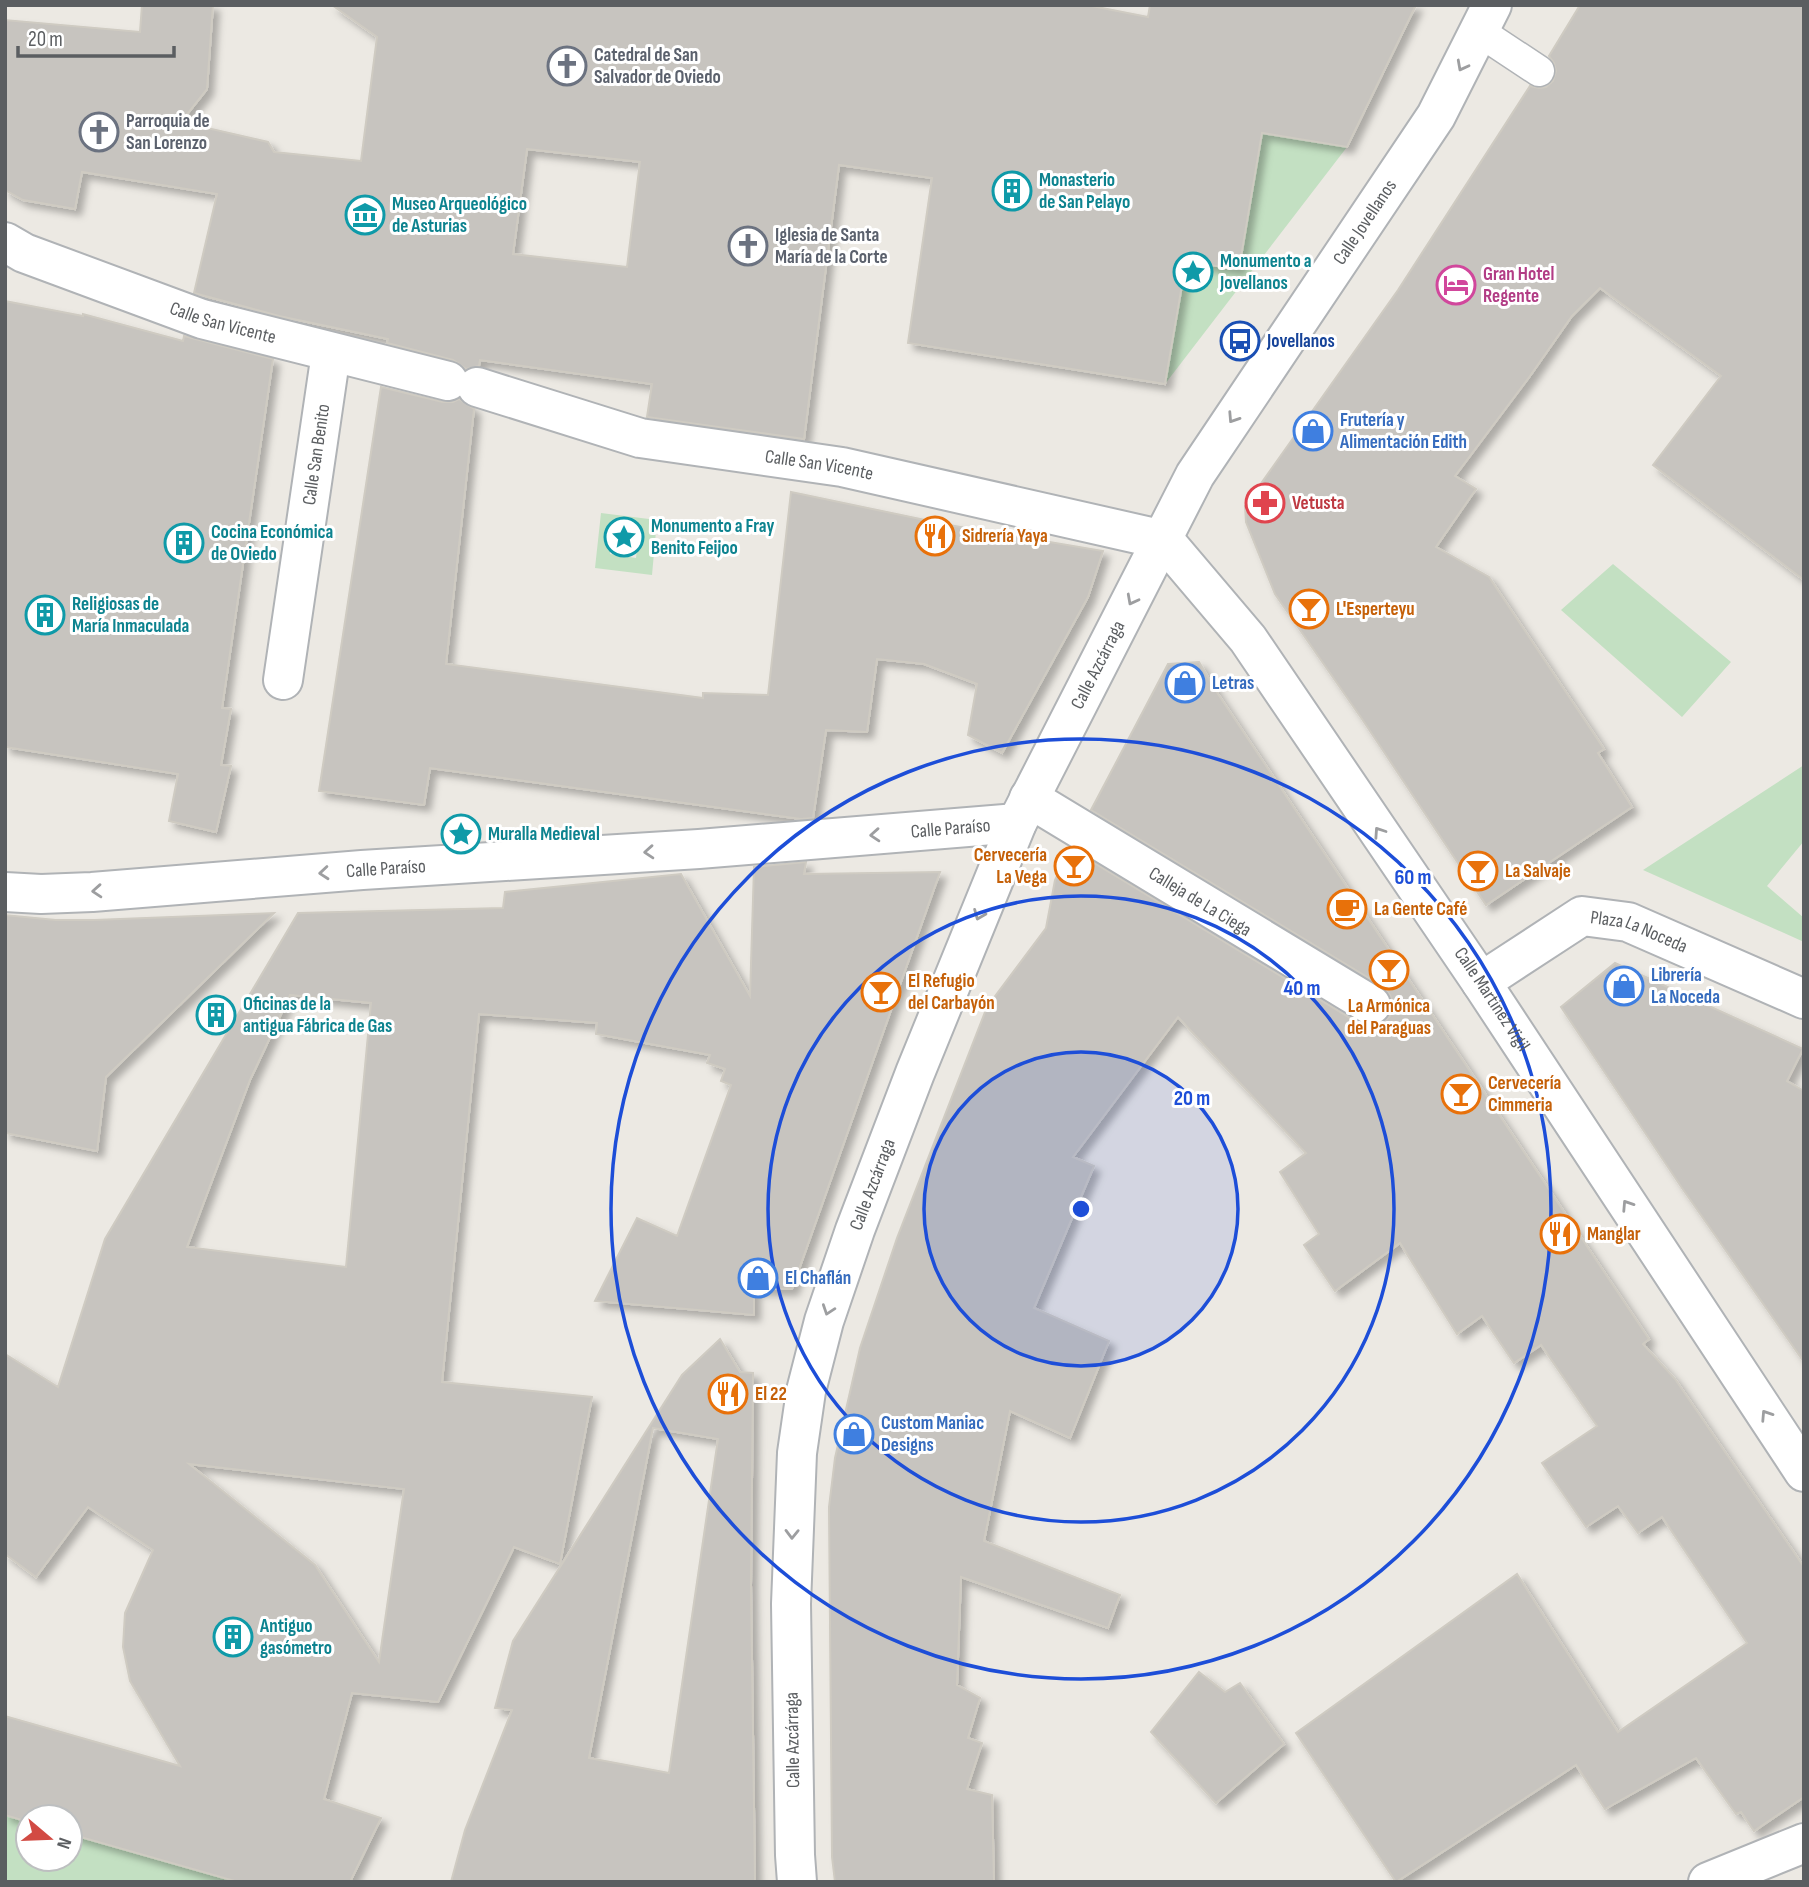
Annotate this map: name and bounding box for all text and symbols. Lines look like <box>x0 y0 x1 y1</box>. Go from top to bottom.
scale bar <box>18 14 173 58</box>
text: 20 m <box>28 27 63 52</box>
place label: Catedral de San Salvador de Oviedo <box>594 44 721 89</box>
church icon: Catedral de San Salvador de Oviedo <box>546 45 588 87</box>
one-way arrow <box>1457 59 1470 72</box>
place label: Parroquia de San Lorenzo <box>126 110 210 155</box>
church icon: Parroquia de San Lorenzo <box>78 111 120 153</box>
place label: Monasterio de San Pelayo <box>1039 169 1130 214</box>
building icon: Monasterio de San Pelayo <box>991 170 1033 212</box>
street label: Calle Jovellanos <box>1328 175 1402 269</box>
place label: Museo Arqueológico de Asturias <box>392 193 527 238</box>
museum icon: Museo Arqueológico de Asturias <box>344 194 386 236</box>
place label: Iglesia de Santa María de la Corte <box>775 224 888 269</box>
church icon: Iglesia de Santa María de la Corte <box>727 225 769 267</box>
place label: Monumento a Jovellanos <box>1219 250 1312 295</box>
place icon: Monumento a Jovellanos <box>1172 251 1214 293</box>
place label: Gran Hotel Regente <box>1483 263 1554 308</box>
hotel icon: Gran Hotel Regente <box>1435 264 1477 306</box>
street label: Calle San Vicente <box>167 297 278 349</box>
bus stop icon: Jovellanos <box>1219 320 1261 362</box>
place label: Jovellanos <box>1266 330 1335 353</box>
street label: Calle San Benito <box>297 402 335 507</box>
place label: Frutería y Alimentación Edith <box>1339 409 1467 454</box>
one-way arrow <box>1229 410 1242 423</box>
shop icon: Frutería y Alimentación Edith <box>1292 410 1334 452</box>
street label: Calle San Vicente <box>764 445 876 485</box>
pharmacy icon: Vetusta <box>1244 482 1286 524</box>
place label: Vetusta <box>1292 492 1345 515</box>
place label: Monumento a Fray Benito Feijoo <box>651 515 774 560</box>
restaurant icon: Sidrería Yaya <box>914 515 956 557</box>
place icon: Monumento a Fray Benito Feijoo <box>603 516 645 558</box>
place label: Cocina Económica de Oviedo <box>211 521 333 566</box>
building icon: Cocina Económica de Oviedo <box>163 522 205 564</box>
place label: Sidrería Yaya <box>962 525 1048 548</box>
bar icon: L'Esperteyu <box>1288 588 1330 630</box>
place label: Religiosas de María Inmaculada <box>72 593 189 638</box>
one-way arrow <box>1127 593 1140 605</box>
building icon: Religiosas de María Inmaculada <box>24 594 66 636</box>
place label: L'Esperteyu <box>1336 598 1415 621</box>
street label: Calle Azcárraga <box>1066 617 1130 713</box>
shop icon: Letras <box>1164 662 1206 704</box>
place label: Letras <box>1212 672 1254 695</box>
place icon: Muralla Medieval <box>440 813 482 855</box>
street label: Calle Paraíso <box>910 814 991 843</box>
place label: Muralla Medieval <box>488 823 600 846</box>
one-way arrow <box>870 827 881 842</box>
one-way arrow <box>1375 827 1387 840</box>
place label: Cervecería La Vega <box>974 844 1047 889</box>
one-way arrow <box>643 845 654 860</box>
bar icon: Cervecería La Vega <box>1053 845 1095 887</box>
bar icon: La Salvaje <box>1457 850 1499 892</box>
street label: Calle Paraíso <box>345 855 427 883</box>
place label: La Salvaje <box>1505 860 1571 883</box>
street label: Calleja de La Ciega <box>1145 862 1256 941</box>
one-way arrow <box>318 865 329 880</box>
text: 60 m <box>1394 865 1432 890</box>
one-way arrow <box>91 883 102 898</box>
cafe icon: La Gente Café <box>1326 888 1368 930</box>
place label: La Gente Café <box>1374 898 1467 921</box>
street label: Plaza La Noceda <box>1589 906 1691 958</box>
one-way arrow <box>974 908 988 920</box>
street label: Calle Martínez Vigil <box>1449 943 1535 1056</box>
bar icon: La Armónica del Paraguas <box>1368 949 1410 991</box>
place label: Librería La Noceda <box>1651 964 1720 1009</box>
shop icon: Librería La Noceda <box>1603 965 1645 1007</box>
place label: El Refugio del Carbayón <box>908 970 995 1015</box>
bar icon: El Refugio del Carbayón <box>860 971 902 1013</box>
text: 40 m <box>1284 976 1320 1001</box>
place label: Oficinas de la antigua Fábrica de Gas <box>243 993 392 1038</box>
building icon: Oficinas de la antigua Fábrica de Gas <box>195 994 237 1036</box>
place label: La Armónica del Paraguas <box>1347 995 1431 1040</box>
place label: Cervecería Cimmeria <box>1488 1072 1561 1117</box>
bar icon: Cervecería Cimmeria <box>1440 1073 1482 1115</box>
text: 20 m <box>1174 1086 1210 1111</box>
street label: Calle Azcárraga <box>844 1135 900 1234</box>
centre of rings <box>1069 1197 1093 1221</box>
one-way arrow <box>1623 1199 1636 1212</box>
restaurant icon: Manglar <box>1539 1213 1581 1255</box>
place label: Manglar <box>1587 1223 1641 1246</box>
shop icon: El Chaflán <box>737 1257 779 1299</box>
place label: El Chaflán <box>785 1267 851 1290</box>
one-way arrow <box>822 1304 836 1316</box>
restaurant icon: El 22 <box>707 1373 749 1415</box>
place label: El 22 <box>755 1383 787 1406</box>
one-way arrow <box>1762 1410 1774 1423</box>
place label: Custom Maniac Designs <box>881 1412 984 1457</box>
shop icon: Custom Maniac Designs <box>833 1413 875 1455</box>
one-way arrow <box>785 1529 800 1540</box>
place label: Antiguo gasómetro <box>259 1615 332 1660</box>
building icon: Antiguo gasómetro <box>212 1616 254 1658</box>
street label: Calle Azcárraga <box>781 1692 805 1788</box>
north arrow <box>14 1803 84 1873</box>
text: N <box>51 1835 76 1852</box>

